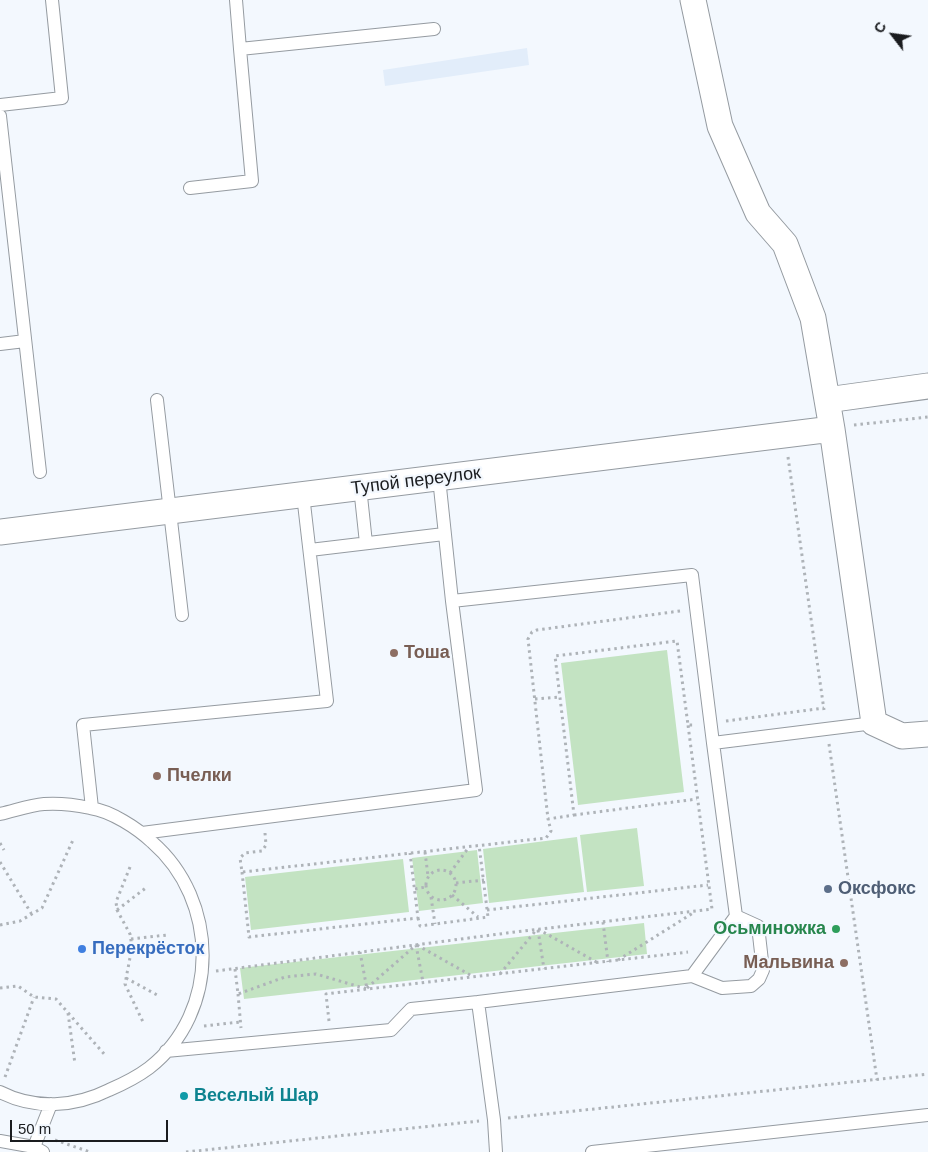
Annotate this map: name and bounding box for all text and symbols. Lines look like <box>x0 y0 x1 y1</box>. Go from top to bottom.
north arrow <box>868 10 918 60</box>
text: С <box>871 19 889 36</box>
street label: Тупой переулок <box>350 462 482 500</box>
place label: Тоша <box>404 642 450 664</box>
marker: Тоша <box>388 647 400 659</box>
place label: Пчелки <box>167 765 232 787</box>
marker: Пчелки <box>151 770 163 782</box>
place label: Оксфокс <box>838 878 916 900</box>
marker: Оксфокс <box>822 883 834 895</box>
place label: Осьминожка <box>713 918 826 940</box>
marker: Осьминожка <box>830 923 842 935</box>
place label: Перекрёсток <box>92 938 205 960</box>
marker: Перекрёсток <box>76 943 88 955</box>
place label: Мальвина <box>743 952 834 974</box>
marker: Мальвина <box>838 957 850 969</box>
place label: Веселый Шар <box>194 1085 319 1107</box>
marker: Веселый Шар <box>178 1090 190 1102</box>
scale bar <box>12 1110 170 1142</box>
text: 50 m <box>18 1120 51 1137</box>

